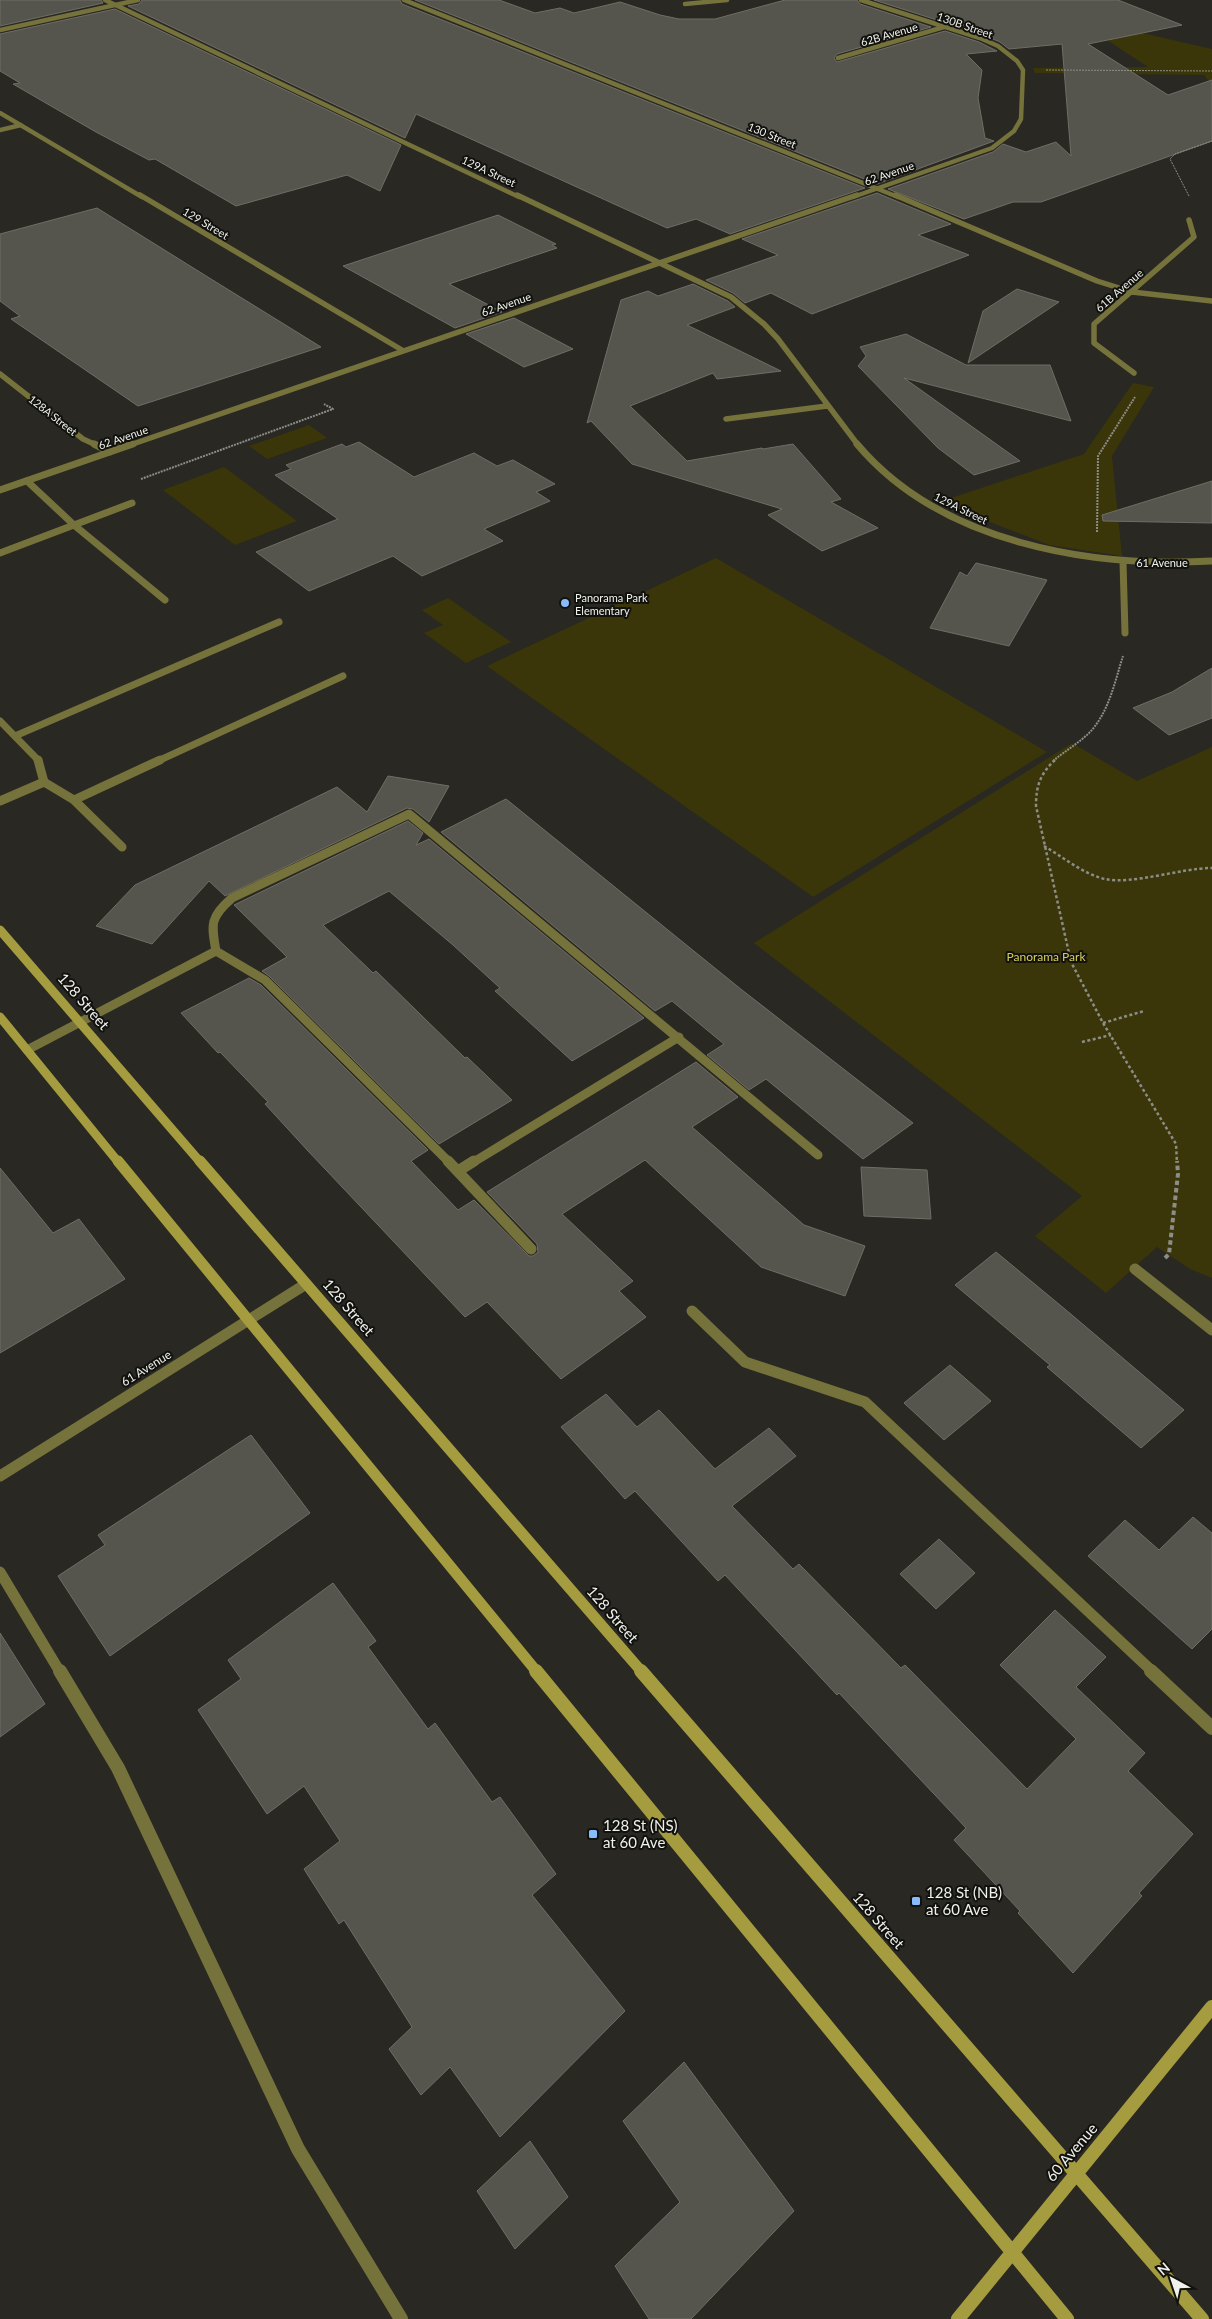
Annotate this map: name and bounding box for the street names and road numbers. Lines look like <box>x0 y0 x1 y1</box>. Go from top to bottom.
street label: 130B Street <box>935 9 995 41</box>
street label: 62B Avenue <box>859 20 919 48</box>
street label: 130 Street <box>746 119 798 151</box>
street label: 129A Street <box>460 153 518 189</box>
street label: 62 Avenue <box>862 158 916 188</box>
street label: 129 Street <box>181 204 231 242</box>
street label: 61B Avenue <box>1093 266 1146 314</box>
street label: 62 Avenue <box>479 289 533 319</box>
street label: 128A Street <box>26 392 80 438</box>
street label: 62 Avenue <box>96 422 150 452</box>
street label: 129A Street <box>932 489 990 527</box>
street label: 61 Avenue <box>1136 556 1188 569</box>
street label: 128 Street <box>54 969 114 1034</box>
street label: 128 Street <box>319 1275 379 1340</box>
street label: 61 Avenue <box>118 1347 174 1389</box>
street label: 128 Street <box>583 1582 643 1647</box>
street label: 128 Street <box>849 1888 909 1953</box>
street label: 60 Avenue <box>1041 2119 1101 2185</box>

